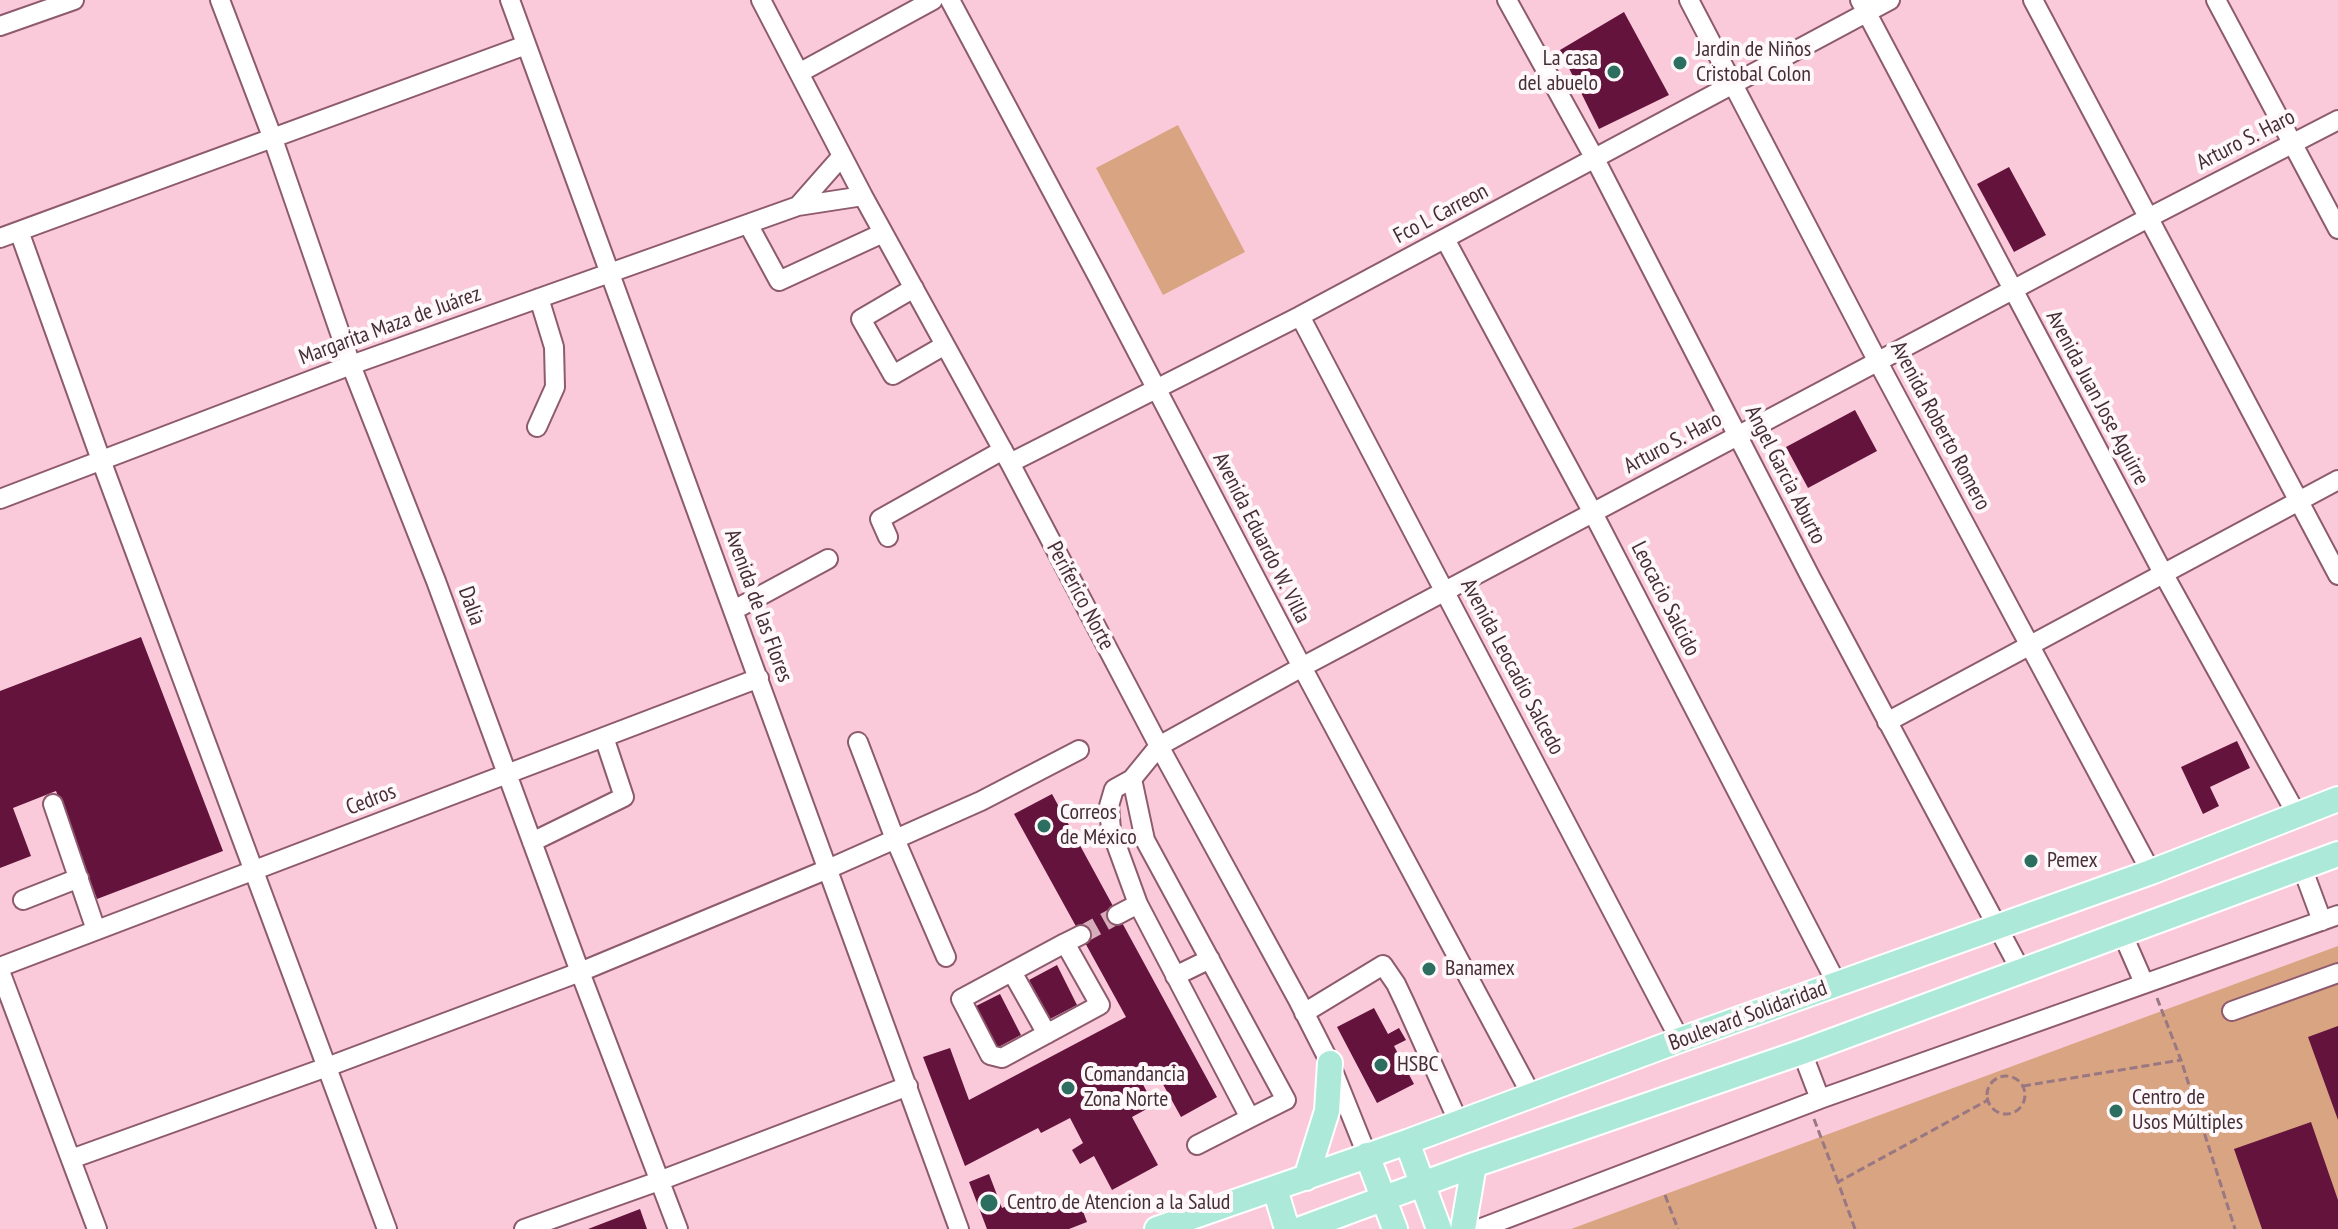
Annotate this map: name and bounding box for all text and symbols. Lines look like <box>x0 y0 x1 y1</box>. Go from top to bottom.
place label: Jardin de Niños Cristobal Colon <box>1696 37 1811 88</box>
place label: La casa del abuelo <box>1518 46 1598 98</box>
marker: Jardin de Niños Cristobal Colon <box>1671 54 1689 72</box>
marker: La casa del abuelo <box>1605 63 1623 81</box>
street label: Arturo S. Haro <box>2192 104 2300 176</box>
street label: Fco L Carreon <box>1389 178 1493 250</box>
street label: Margarita Maza de Juárez <box>296 281 484 371</box>
street label: Avenida Juan Jose Aguirre <box>2040 306 2154 490</box>
street label: Avenida Roberto Romero <box>1884 337 1996 515</box>
street label: Angel Garcia Aburto <box>1739 401 1831 549</box>
street label: Arturo S. Haro <box>1620 406 1726 480</box>
street label: Avenida Eduardo W. Villa <box>1207 448 1315 628</box>
street label: Avenida de las Flores <box>718 526 798 686</box>
street label: Periferico Norte <box>1040 537 1120 655</box>
street label: Leocacio Salcido <box>1625 537 1705 661</box>
street label: Avenida Leocadio Salcedo <box>1454 575 1570 759</box>
street label: Dalia <box>452 583 490 629</box>
street label: Cedros <box>342 779 400 821</box>
place label: Correos de México <box>1060 800 1137 852</box>
marker: Correos de México <box>1035 817 1053 835</box>
place label: Pemex <box>2047 848 2097 874</box>
marker: Pemex <box>2022 852 2040 870</box>
place label: Banamex <box>1445 956 1515 982</box>
marker: Banamex <box>1420 960 1438 978</box>
street label: Boulevard Solidaridad <box>1665 975 1831 1057</box>
place label: HSBC <box>1397 1052 1439 1078</box>
marker: HSBC <box>1372 1056 1390 1074</box>
place label: Comandancia Zona Norte <box>1084 1062 1185 1114</box>
marker: Comandancia Zona Norte <box>1059 1079 1077 1097</box>
place label: Centro de Usos Múltiples <box>2132 1085 2243 1136</box>
marker: Centro de Usos Múltiples <box>2107 1102 2125 1120</box>
place label: Centro de Atencion a la Salud <box>1007 1190 1230 1216</box>
marker: Centro de Atencion a la Salud <box>978 1192 1000 1214</box>

